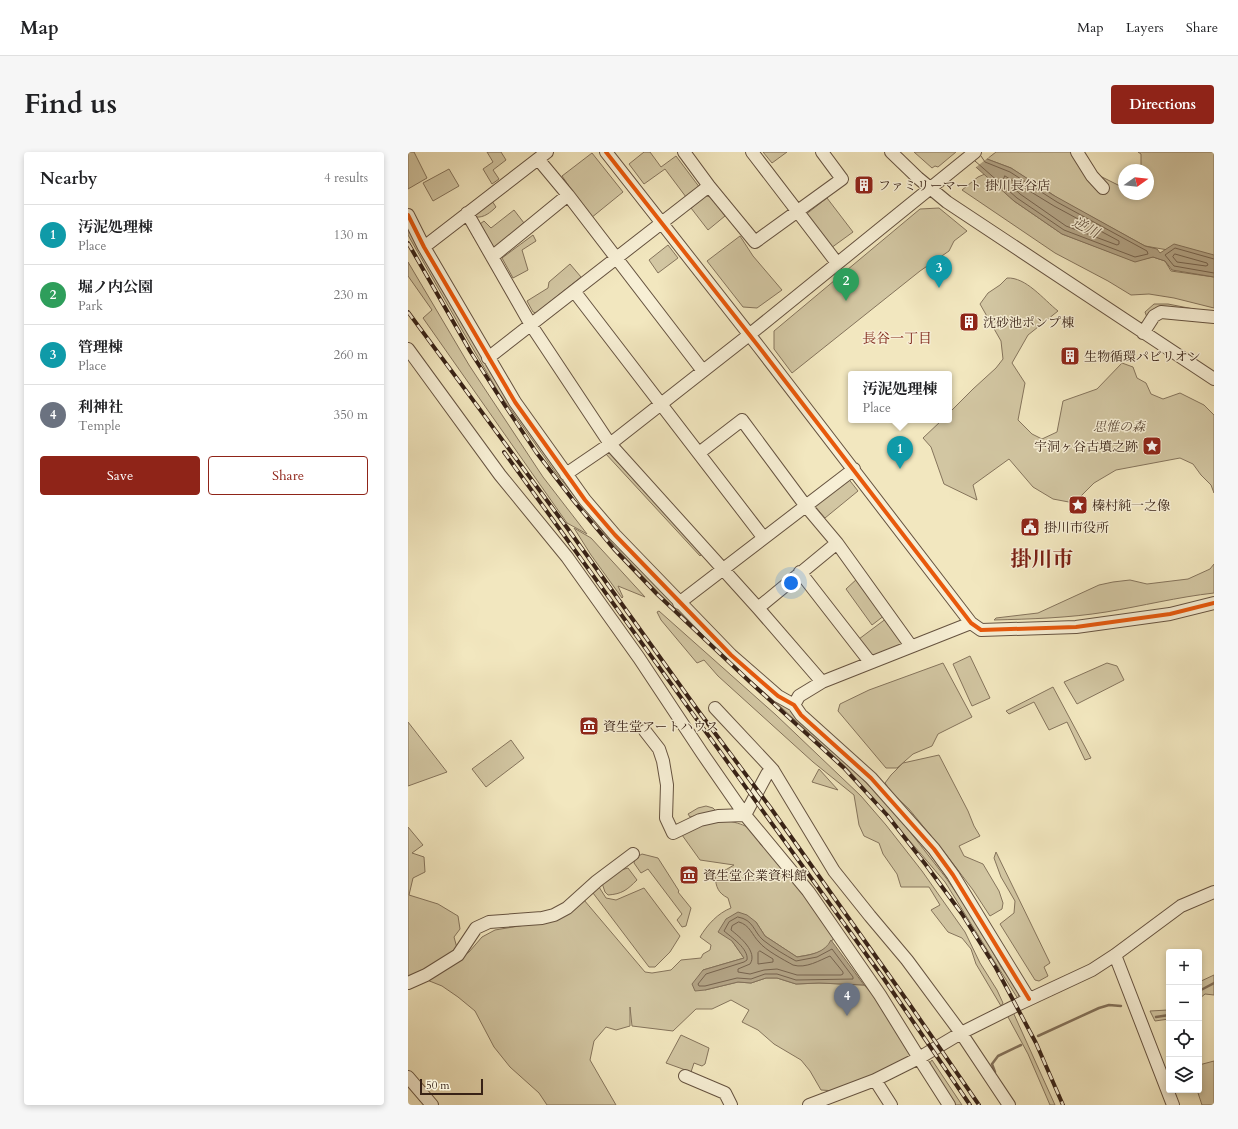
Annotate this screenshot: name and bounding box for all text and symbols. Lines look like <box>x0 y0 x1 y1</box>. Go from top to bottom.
text: Map <box>20 15 59 41</box>
text: Map <box>1077 18 1104 37</box>
text: Layers <box>1126 18 1164 37</box>
text: Share <box>1186 18 1218 37</box>
text: Find us <box>24 85 117 123</box>
button: Directions <box>1111 85 1214 124</box>
north arrow <box>1118 164 1154 200</box>
text: Nearby <box>40 167 97 190</box>
text: 4 results <box>324 169 368 187</box>
building icon: ファミリーマート 掛川長谷店 <box>853 174 875 196</box>
place label: ファミリーマート 掛川長谷店 <box>878 177 1050 195</box>
water label: 逆川 <box>1069 212 1104 243</box>
text: 汚泥処理棟 <box>78 217 153 237</box>
text: 1 <box>50 226 56 244</box>
text: 130 m <box>334 226 368 244</box>
text: Place <box>78 237 106 255</box>
pin: 3 <box>926 255 952 288</box>
pin: 2 <box>833 268 859 301</box>
text: 堀ノ内公園 <box>78 277 153 297</box>
text: 2 <box>50 286 56 304</box>
text: 230 m <box>334 286 368 304</box>
text: Park <box>78 297 103 315</box>
building icon: 沈砂池ポンプ棟 <box>958 311 980 333</box>
place label: 沈砂池ポンプ棟 <box>983 314 1074 332</box>
district label: 長谷一丁目 <box>862 329 932 348</box>
text: 管理棟 <box>78 337 123 357</box>
building icon: 生物循環パビリオン <box>1059 345 1081 367</box>
text: 3 <box>50 346 56 364</box>
text: 260 m <box>334 346 368 364</box>
place label: 生物循環パビリオン <box>1084 348 1201 366</box>
text: Place <box>78 357 106 375</box>
popup <box>848 371 952 423</box>
text: 汚泥処理棟 <box>862 379 938 399</box>
text: 利神社 <box>78 397 123 417</box>
text: Place <box>862 399 891 417</box>
text: 4 <box>50 406 56 424</box>
text: 350 m <box>334 406 368 424</box>
text: Temple <box>78 417 121 435</box>
park label: 思惟の森 <box>1093 418 1147 436</box>
place icon: 宇洞ヶ谷古墳之跡 <box>1141 435 1163 457</box>
pin: 1 <box>887 436 913 469</box>
place label: 宇洞ヶ谷古墳之跡 <box>1034 438 1138 456</box>
button: Save <box>40 456 200 495</box>
button: Share <box>208 456 368 495</box>
place icon: 榛村純一之像 <box>1067 494 1089 516</box>
place label: 榛村純一之像 <box>1092 497 1170 515</box>
public building icon: 掛川市役所 <box>1019 516 1041 538</box>
place label: 掛川市役所 <box>1044 519 1109 537</box>
district label: 掛川市 <box>1011 545 1074 574</box>
your location <box>781 573 801 593</box>
museum icon: 資生堂アートハウス <box>578 715 600 737</box>
place label: 資生堂アートハウス <box>603 718 719 736</box>
museum icon: 資生堂企業資料館 <box>678 864 700 886</box>
place label: 資生堂企業資料館 <box>703 867 807 885</box>
map controls <box>1166 949 1202 1093</box>
button: + <box>1166 949 1202 985</box>
pin: 4 <box>834 983 860 1016</box>
button: − <box>1166 985 1202 1021</box>
button: locate <box>1166 1021 1202 1057</box>
button: layers <box>1166 1057 1202 1093</box>
scale bar <box>420 1077 483 1096</box>
text: 50 m <box>426 1078 450 1093</box>

